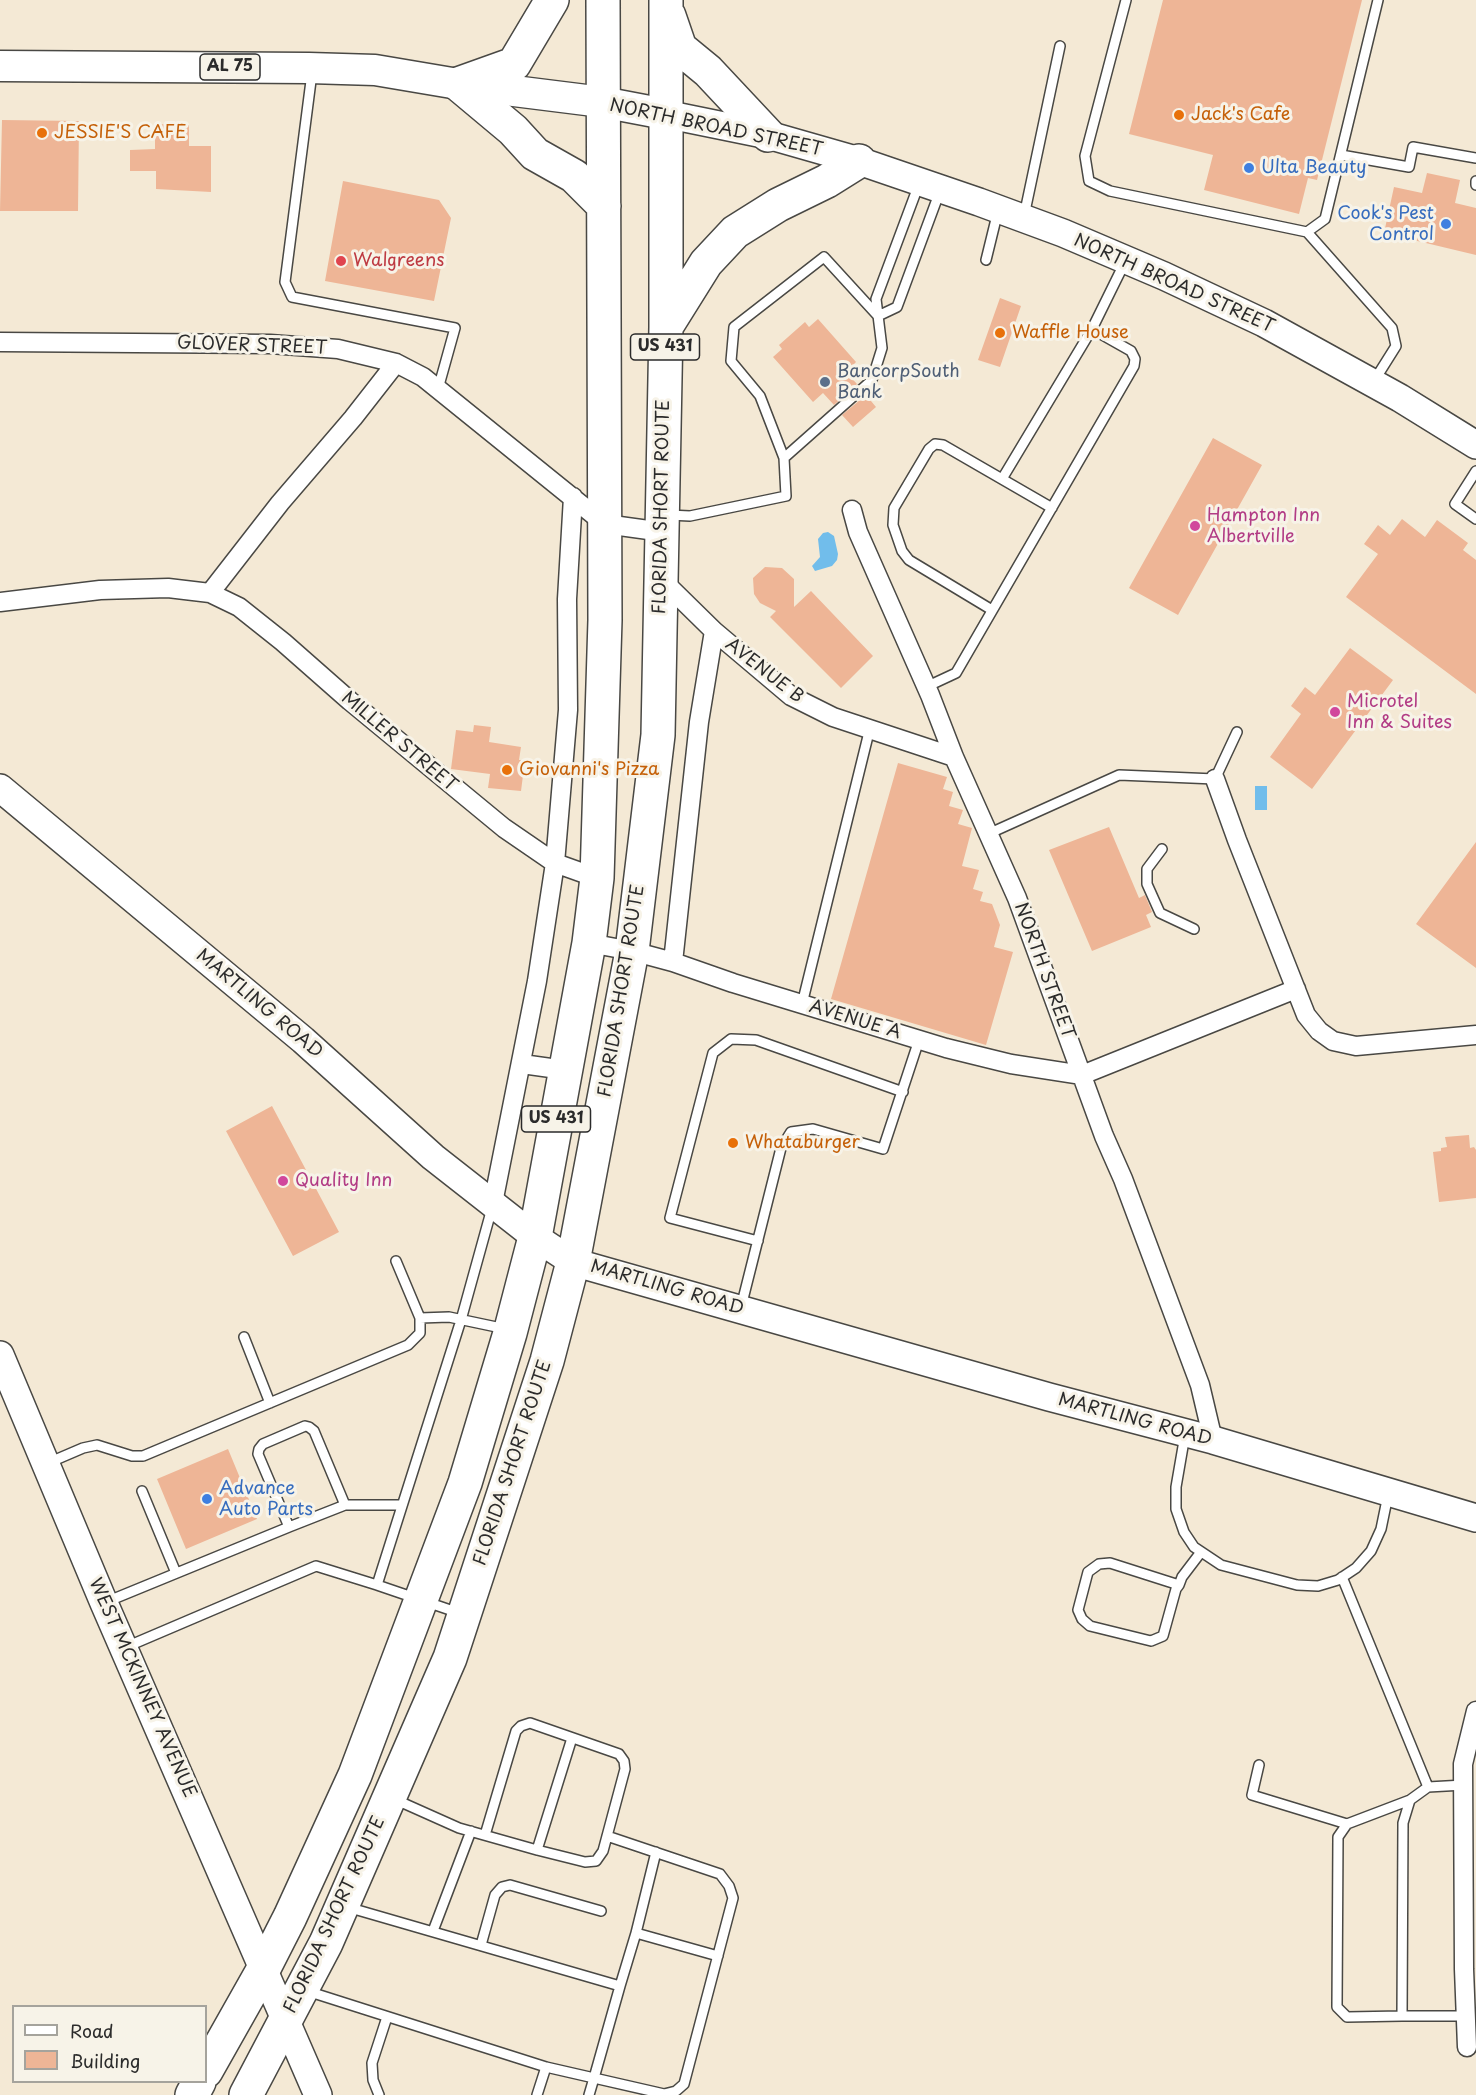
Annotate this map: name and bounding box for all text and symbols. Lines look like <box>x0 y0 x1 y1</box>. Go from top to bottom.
road number: AL 75 <box>200 54 260 80</box>
street label: NORTH BROAD STREET <box>607 95 825 161</box>
place label: Jack's Cafe <box>1191 104 1290 126</box>
marker: Jack's Cafe <box>1172 108 1186 122</box>
place label: JESSIE'S CAFE <box>54 122 187 144</box>
marker: JESSIE'S CAFE <box>35 126 49 140</box>
place label: Ulta Beauty <box>1261 157 1367 179</box>
marker: Ulta Beauty <box>1242 161 1256 175</box>
place label: Cook's Pest Control <box>1337 203 1434 246</box>
marker: Cook's Pest Control <box>1439 217 1453 231</box>
street label: NORTH BROAD STREET <box>1070 230 1278 338</box>
place label: Walgreens <box>353 250 444 272</box>
marker: Walgreens <box>334 254 348 268</box>
place label: Waffle House <box>1012 322 1129 344</box>
marker: Waffle House <box>993 326 1007 340</box>
street label: GLOVER STREET <box>177 333 327 359</box>
road number: US 431 <box>630 334 700 360</box>
place label: BancorpSouth Bank <box>837 361 960 404</box>
marker: BancorpSouth Bank <box>818 375 832 389</box>
street label: FLORIDA SHORT ROUTE <box>649 399 675 615</box>
place label: Hampton Inn Albertville <box>1207 505 1320 548</box>
marker: Hampton Inn Albertville <box>1188 519 1202 533</box>
street label: AVENUE B <box>721 634 807 708</box>
street label: MILLER STREET <box>337 687 461 797</box>
place label: Microtel Inn & Suites <box>1347 691 1452 734</box>
marker: Microtel Inn & Suites <box>1328 705 1342 719</box>
place label: Giovanni's Pizza <box>519 759 659 781</box>
marker: Giovanni's Pizza <box>500 763 514 777</box>
street label: FLORIDA SHORT ROUTE <box>595 883 649 1099</box>
street label: NORTH STREET <box>1009 900 1079 1042</box>
street label: MARTLING ROAD <box>191 945 327 1063</box>
street label: AVENUE A <box>807 996 903 1044</box>
road number: US 431 <box>522 1106 590 1132</box>
place label: Whataburger <box>745 1132 860 1154</box>
marker: Whataburger <box>726 1136 740 1150</box>
place label: Quality Inn <box>295 1170 392 1192</box>
marker: Quality Inn <box>276 1174 290 1188</box>
street label: MARTLING ROAD <box>588 1256 746 1320</box>
street label: FLORIDA SHORT ROUTE <box>470 1357 556 1569</box>
street label: MARTLING ROAD <box>1056 1389 1214 1451</box>
place label: Advance Auto Parts <box>219 1478 313 1520</box>
marker: Advance Auto Parts <box>200 1492 214 1506</box>
street label: WEST MCKINNEY AVENUE <box>84 1575 200 1801</box>
street label: FLORIDA SHORT ROUTE <box>280 1813 390 2017</box>
legend <box>12 2005 207 2083</box>
text: Road <box>70 2017 114 2044</box>
text: Building <box>70 2047 140 2074</box>

